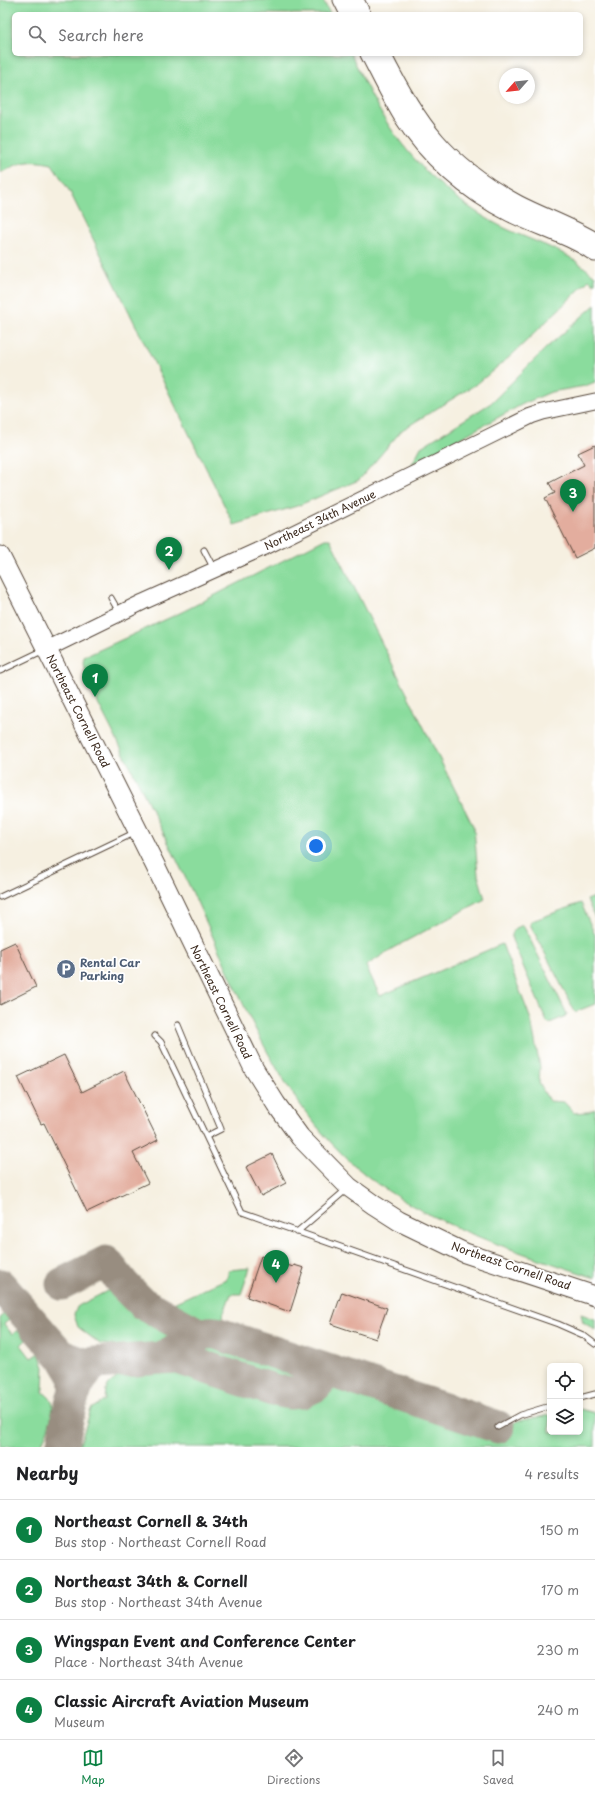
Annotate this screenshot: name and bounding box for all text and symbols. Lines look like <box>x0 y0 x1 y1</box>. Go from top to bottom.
search box <box>12 12 583 56</box>
icon: search <box>26 23 48 45</box>
text: Search here <box>58 23 144 46</box>
north arrow <box>499 68 535 104</box>
pin: 3 <box>560 479 586 512</box>
street label: Northeast 34th Avenue <box>261 485 378 554</box>
pin: 2 <box>156 537 182 570</box>
street label: Northeast Cornell Road <box>42 651 114 771</box>
pin: 1 <box>82 664 108 697</box>
your location <box>306 836 326 856</box>
street label: Northeast Cornell Road <box>186 942 257 1062</box>
place label: Rental Car Parking <box>80 954 141 984</box>
parking icon: Rental Car Parking <box>55 958 77 980</box>
street label: Northeast Cornell Road <box>449 1237 573 1294</box>
pin: 4 <box>263 1250 289 1283</box>
map controls <box>547 1363 583 1435</box>
button: locate <box>547 1363 583 1399</box>
button: layers <box>547 1399 583 1435</box>
text: Nearby <box>16 1460 78 1486</box>
text: 4 results <box>525 1464 579 1483</box>
text: Northeast Cornell & 34th <box>54 1509 248 1532</box>
text: 1 <box>26 1520 32 1539</box>
text: 150 m <box>540 1520 579 1539</box>
text: Bus stop · Northeast Cornell Road <box>54 1532 267 1551</box>
text: Northeast 34th & Cornell <box>54 1569 247 1592</box>
text: 2 <box>24 1580 34 1599</box>
text: 170 m <box>541 1580 579 1599</box>
text: Bus stop · Northeast 34th Avenue <box>54 1592 263 1611</box>
text: Wingspan Event and Conference Center <box>54 1629 356 1652</box>
text: 3 <box>25 1640 33 1659</box>
text: 230 m <box>537 1640 579 1659</box>
text: Place · Northeast 34th Avenue <box>54 1652 243 1671</box>
text: Classic Aircraft Aviation Museum <box>54 1689 309 1712</box>
text: 4 <box>25 1700 33 1719</box>
text: 240 m <box>537 1700 579 1719</box>
text: Museum <box>54 1712 105 1731</box>
tab: Map <box>81 1747 105 1788</box>
tab: Directions <box>267 1747 320 1788</box>
tab: Saved <box>483 1747 514 1788</box>

